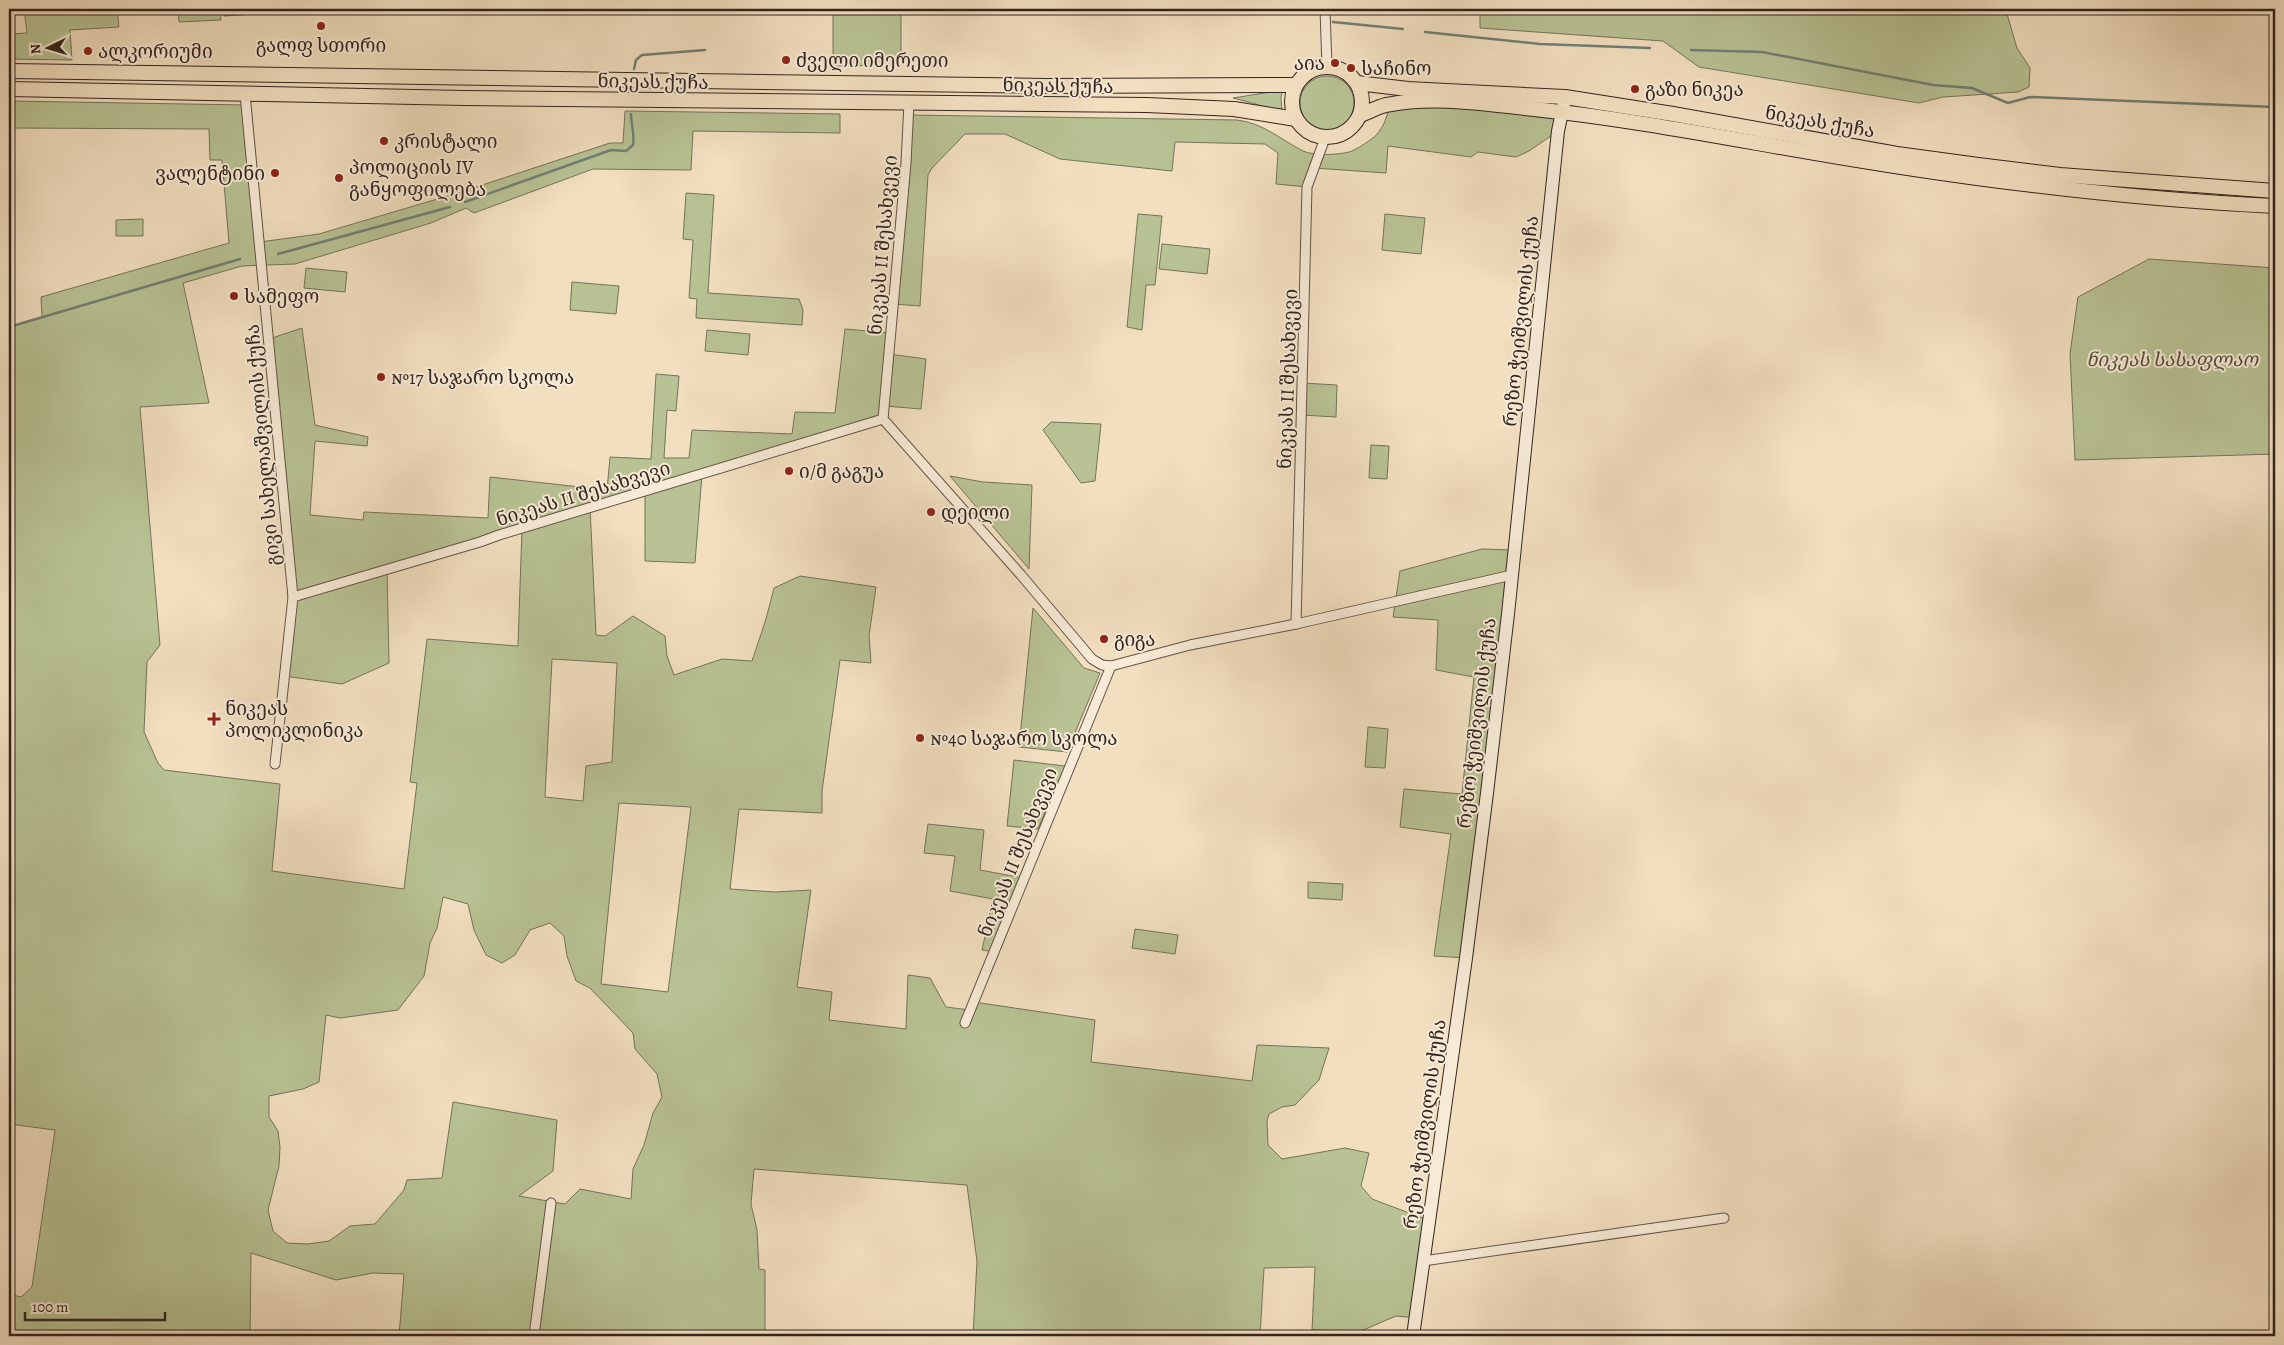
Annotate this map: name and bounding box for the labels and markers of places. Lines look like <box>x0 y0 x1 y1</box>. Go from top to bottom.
marker: გალფ სთორი <box>315 20 327 32</box>
place label: გალფ სთორი <box>256 33 386 59</box>
place label: ალკორიუმი <box>98 39 213 65</box>
marker: ალკორიუმი <box>82 45 94 57</box>
place label: ძველი იმერეთი <box>796 48 949 74</box>
place label: აია <box>1294 51 1325 77</box>
marker: ძველი იმერეთი <box>780 54 792 66</box>
place label: საჩინო <box>1361 56 1432 82</box>
marker: აია <box>1329 57 1341 69</box>
marker: საჩინო <box>1345 62 1357 74</box>
place label: გაზი ნიკეა <box>1645 77 1744 103</box>
marker: გაზი ნიკეა <box>1629 83 1641 95</box>
place label: კრისტალი <box>394 129 497 155</box>
marker: კრისტალი <box>378 135 390 147</box>
place label: პოლიციის IV განყოფილება <box>349 155 486 203</box>
place label: ვალენტინი <box>155 161 265 187</box>
marker: ვალენტინი <box>269 167 281 179</box>
marker: პოლიციის IV განყოფილება <box>333 172 345 184</box>
place label: სამეფო <box>244 284 319 310</box>
marker: სამეფო <box>228 290 240 302</box>
place label: №17 საჯარო სკოლა <box>391 365 574 391</box>
marker: №17 საჯარო სკოლა <box>375 371 387 383</box>
place label: ი/მ გაგუა <box>799 459 884 485</box>
marker: ი/მ გაგუა <box>783 465 795 477</box>
place label: დეილი <box>941 500 1010 526</box>
marker: დეილი <box>925 506 937 518</box>
place label: გიგა <box>1114 627 1155 653</box>
marker: გიგა <box>1098 633 1110 645</box>
place label: ნიკეას პოლიკლინიკა <box>225 696 364 744</box>
marker: ნიკეას პოლიკლინიკა <box>207 712 221 726</box>
place label: №40 საჯარო სკოლა <box>930 726 1118 752</box>
marker: №40 საჯარო სკოლა <box>914 732 926 744</box>

